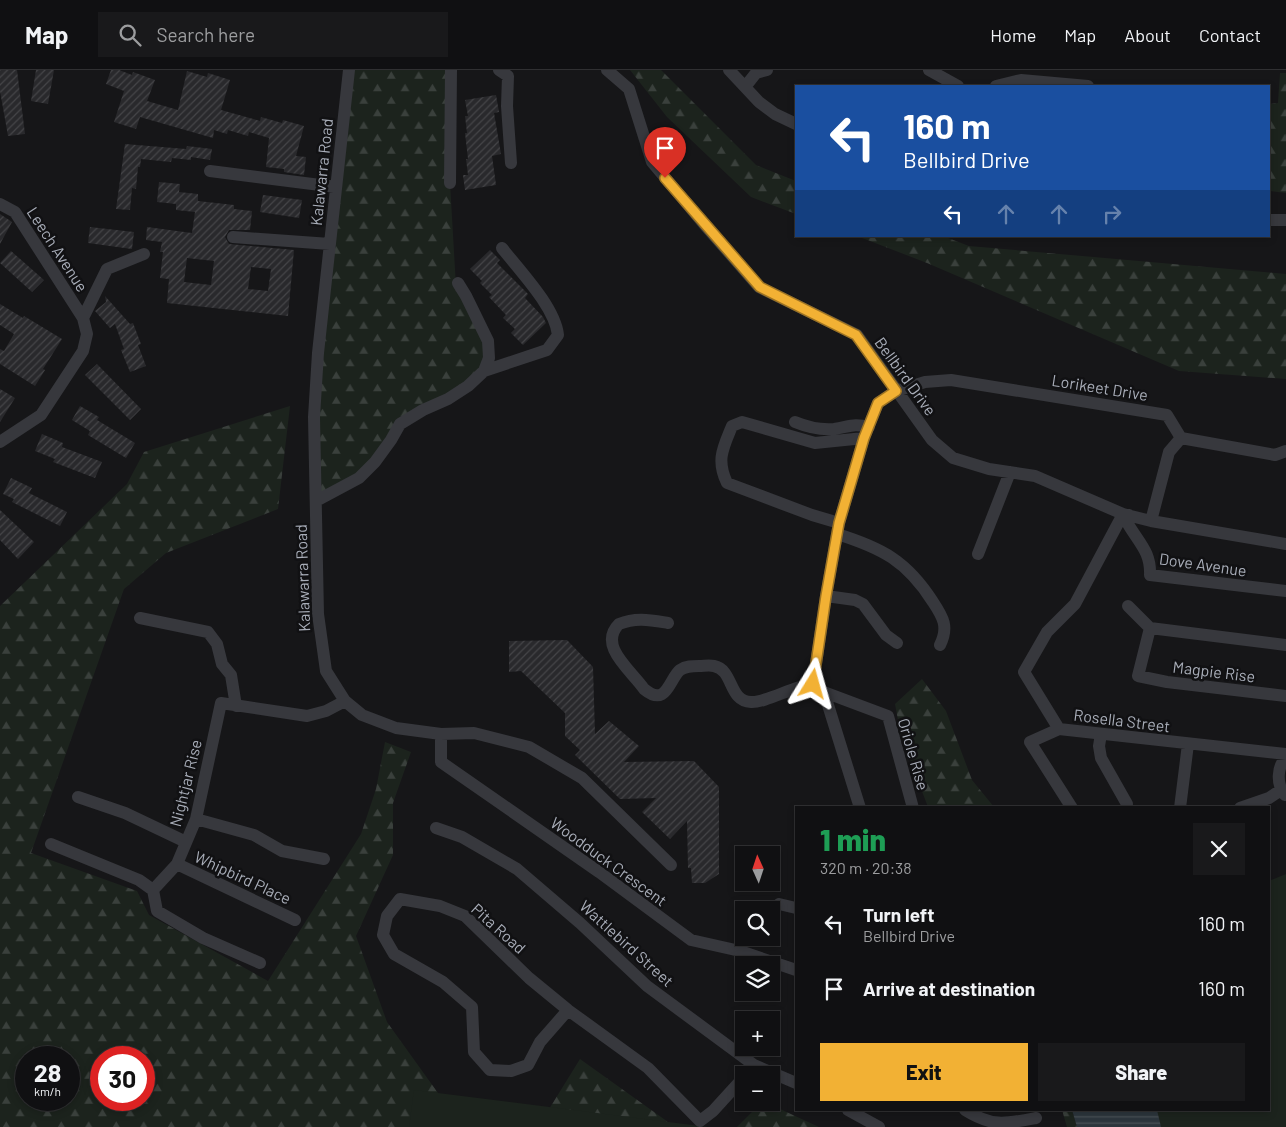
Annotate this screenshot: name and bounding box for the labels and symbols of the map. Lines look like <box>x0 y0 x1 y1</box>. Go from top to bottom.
street label: Kalawarra Road <box>306 117 336 227</box>
pin <box>644 127 686 178</box>
street label: Leech Avenue <box>24 203 92 295</box>
street label: Bellbird Drive <box>871 333 941 419</box>
street label: Lorikeet Drive <box>1051 370 1149 404</box>
street label: Kalawarra Road <box>291 524 313 632</box>
street label: Dove Avenue <box>1158 548 1248 580</box>
position arrow <box>786 657 838 709</box>
street label: Magpie Rise <box>1172 657 1256 685</box>
street label: Rosella Street <box>1073 705 1171 735</box>
street label: Oriole Rise <box>895 716 933 792</box>
street label: Nightjar Rise <box>165 737 205 829</box>
street label: Woodduck Crescent <box>547 812 671 910</box>
street label: Whipbird Place <box>192 846 294 908</box>
north arrow <box>735 846 780 891</box>
street label: Wattlebird Street <box>576 896 678 990</box>
street label: Pita Road <box>468 899 530 957</box>
speed limit sign: 30 <box>90 1046 155 1111</box>

